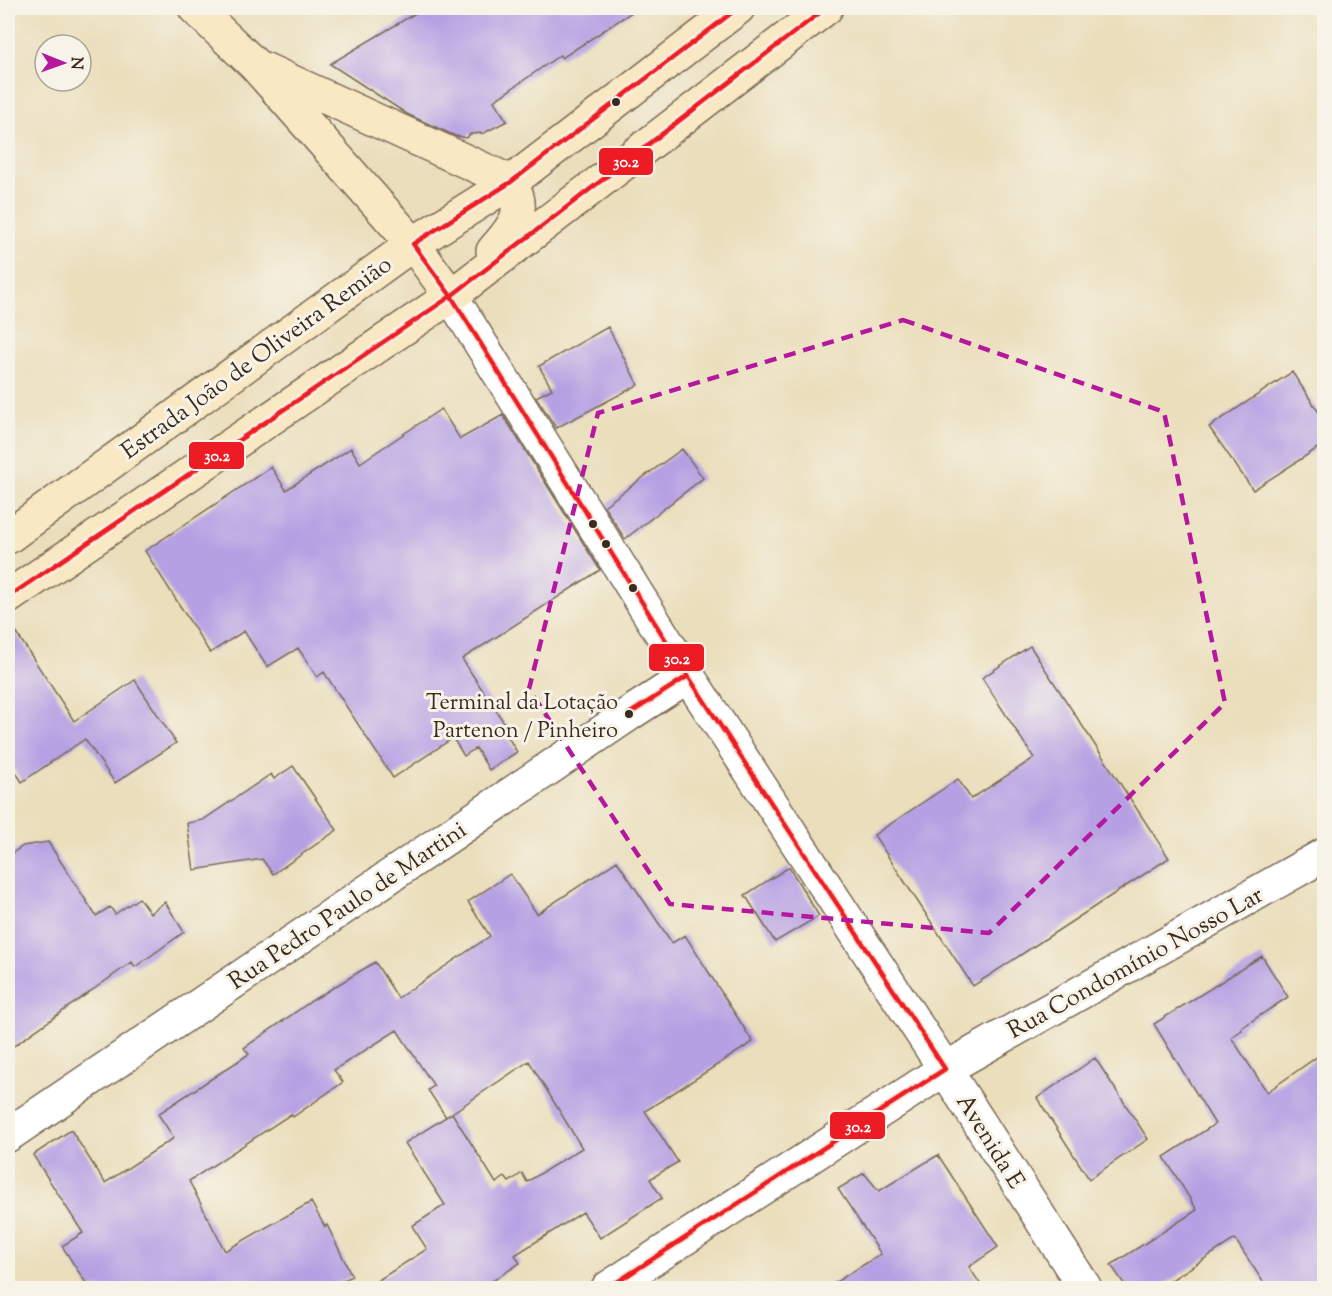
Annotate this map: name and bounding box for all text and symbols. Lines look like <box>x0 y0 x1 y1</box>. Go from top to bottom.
north arrow <box>33 33 93 93</box>
text: N <box>64 57 87 70</box>
unlabelled marker <box>610 96 622 108</box>
line badge: 30.2 <box>598 147 654 176</box>
text: 30.2 <box>613 152 639 175</box>
street label: Estrada João de Oliveira Remião <box>115 249 400 469</box>
line badge: 30.2 <box>188 441 245 470</box>
text: 30.2 <box>204 446 230 469</box>
unlabelled marker <box>587 518 599 530</box>
unlabelled marker <box>600 538 612 550</box>
unlabelled marker <box>627 582 639 594</box>
line badge: 30.2 <box>648 643 705 672</box>
text: 30.2 <box>664 649 690 672</box>
place label: Terminal da Lotação Partenon / Pinheiro <box>426 688 618 748</box>
marker: Terminal da Lotação Partenon / Pinheiro <box>623 708 635 720</box>
street label: Rua Pedro Paulo de Martini <box>222 814 474 999</box>
street label: Rua Condomínio Nosso Lar <box>1002 879 1270 1048</box>
street label: Avenida E <box>947 1088 1032 1197</box>
line badge: 30.2 <box>829 1111 886 1140</box>
text: 30.2 <box>845 1117 871 1140</box>

